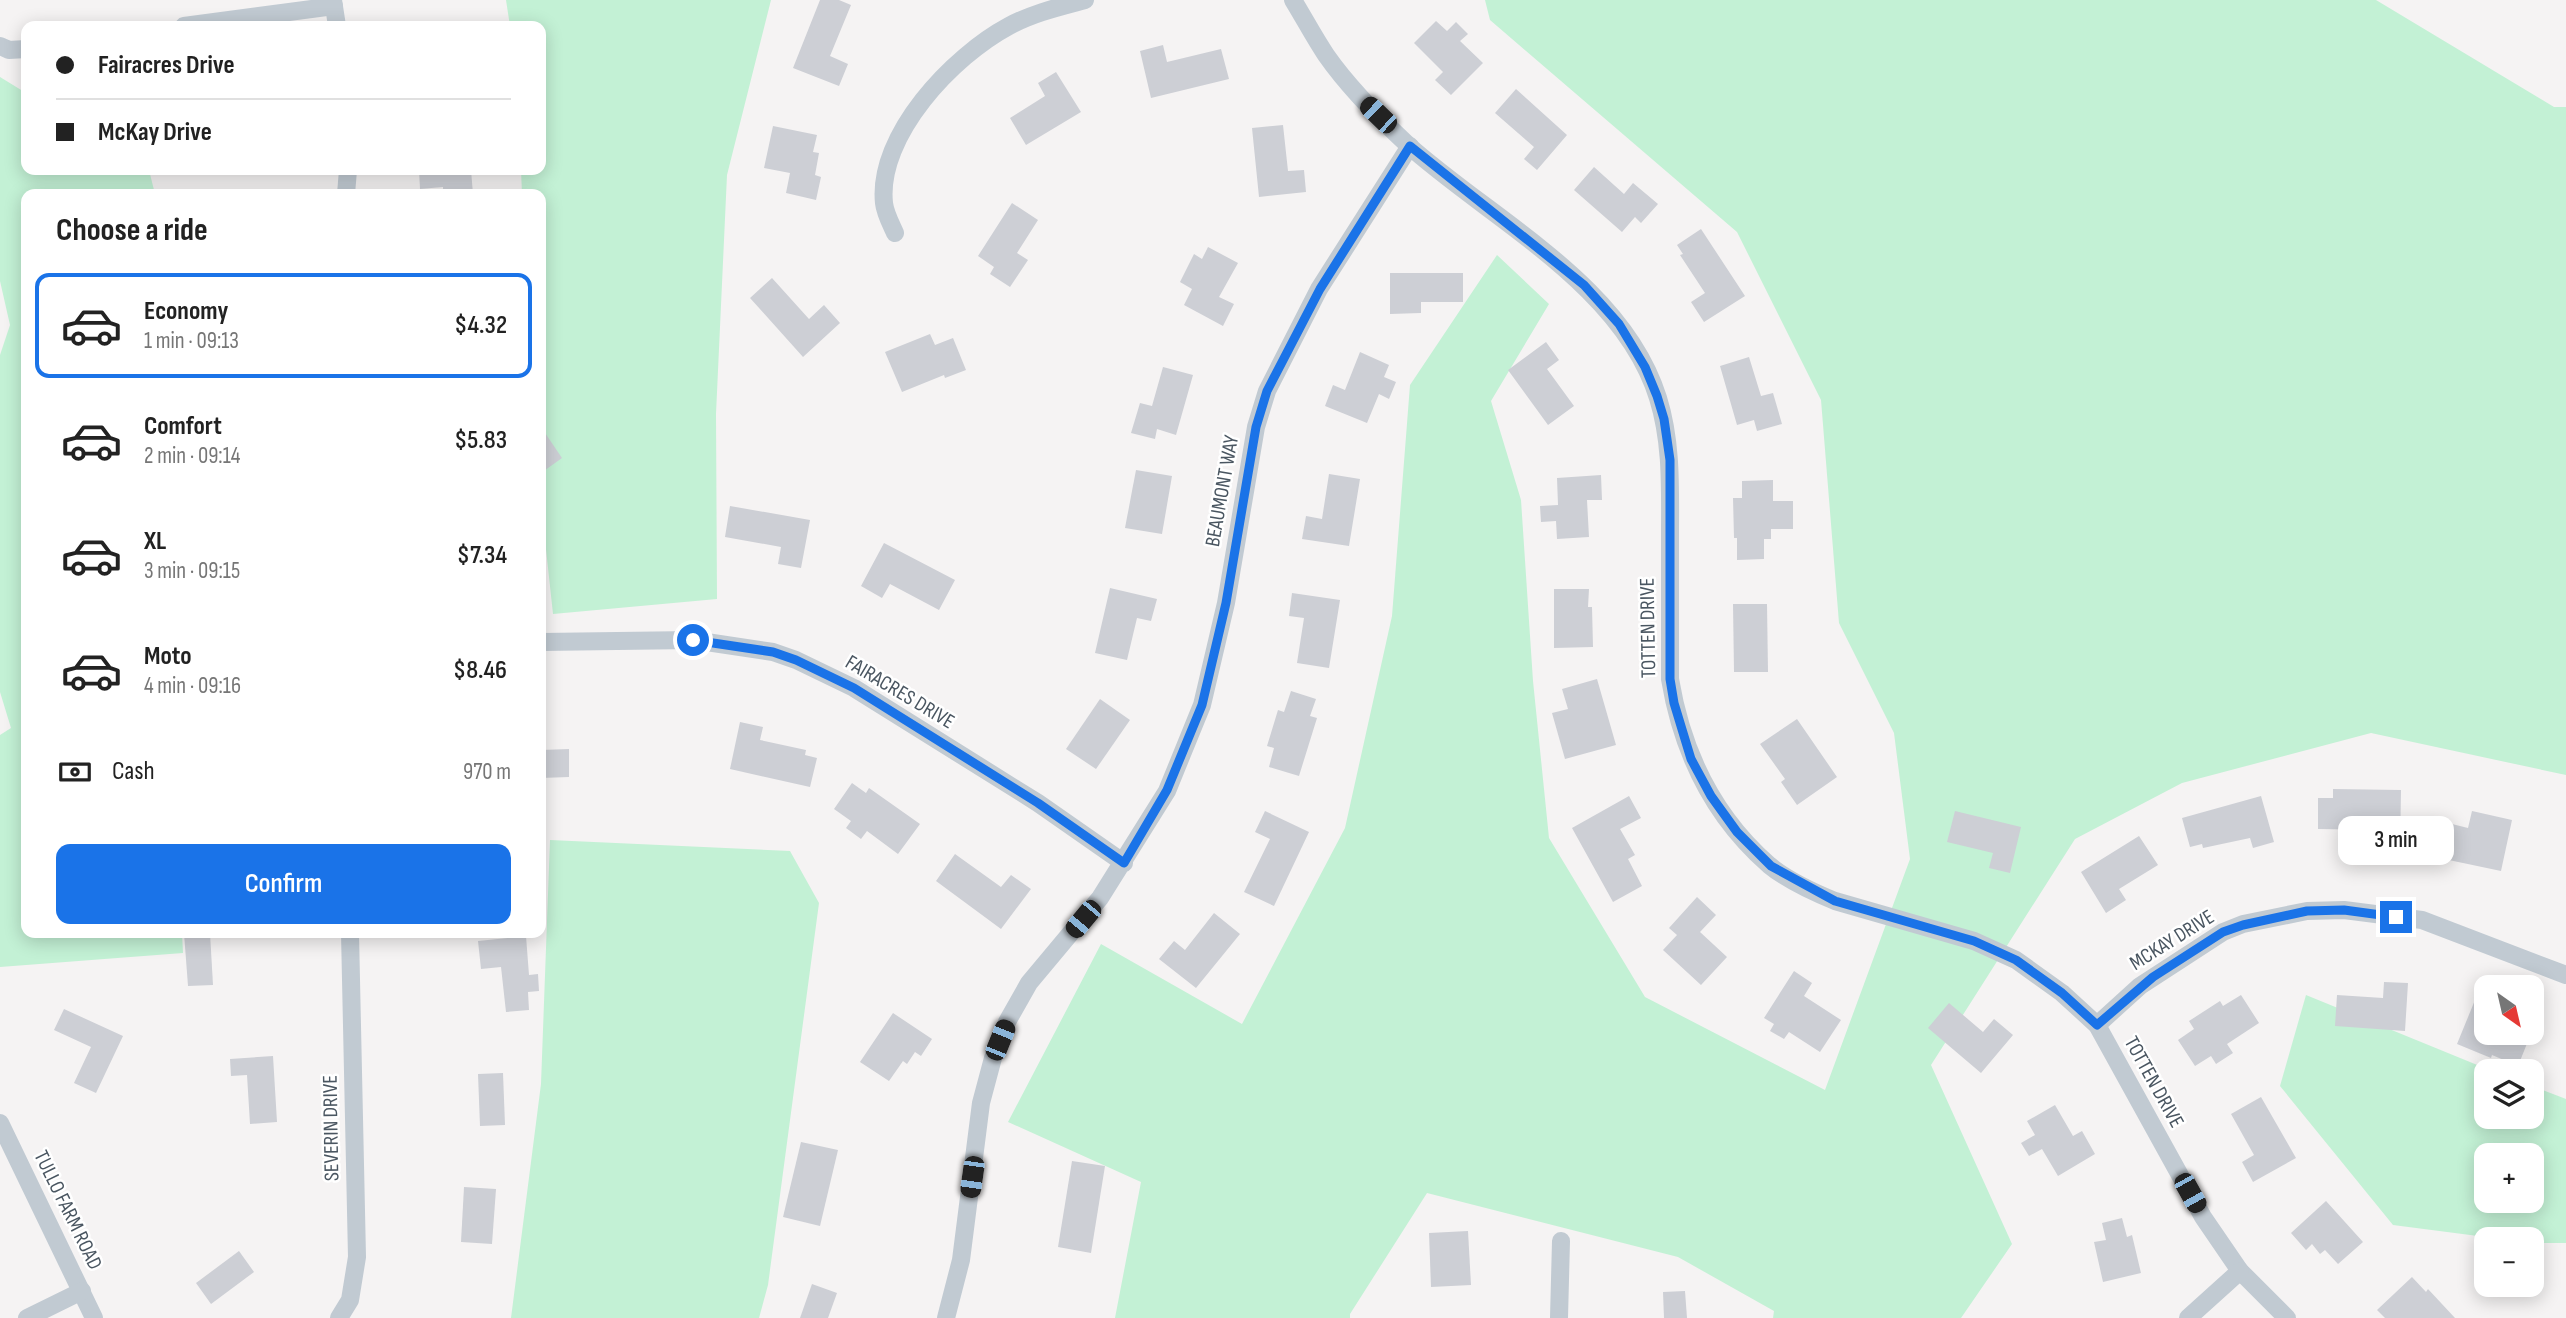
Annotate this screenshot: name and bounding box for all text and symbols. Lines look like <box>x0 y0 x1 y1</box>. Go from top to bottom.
text: Fairacres Drive <box>98 50 235 81</box>
car <box>1356 93 1401 137</box>
text: McKay Drive <box>98 117 212 148</box>
text: Choose a ride <box>56 211 208 250</box>
icon: car <box>60 294 123 357</box>
text: Economy <box>144 296 228 327</box>
text: $4.32 <box>454 310 507 341</box>
text: 1 min · 09:13 <box>144 327 239 355</box>
icon: car <box>60 409 123 472</box>
text: Comfort <box>144 411 222 442</box>
text: $5.83 <box>454 425 507 456</box>
street label: BEAUMONT WAY <box>1200 433 1244 549</box>
text: 2 min · 09:14 <box>144 442 240 470</box>
icon: car <box>60 524 123 587</box>
text: XL <box>144 526 166 557</box>
text: $7.34 <box>457 540 507 571</box>
text: 3 min · 09:15 <box>144 557 240 585</box>
street label: TOTTEN DRIVE <box>1635 578 1661 678</box>
route start <box>677 624 709 656</box>
icon: car <box>60 639 123 702</box>
text: Moto <box>144 641 192 672</box>
street label: FAIRACRES DRIVE <box>841 650 959 734</box>
text: $8.46 <box>453 655 507 686</box>
text: 4 min · 09:16 <box>144 672 241 700</box>
icon: cash <box>56 753 94 791</box>
text: Cash <box>112 756 155 787</box>
text: 970 m <box>463 758 511 786</box>
callout: 3 min <box>2338 816 2454 864</box>
text: 3 min <box>2374 826 2418 854</box>
button: Confirm <box>56 844 511 924</box>
car <box>1062 896 1105 942</box>
route end <box>2380 901 2412 933</box>
street label: MCKAY DRIVE <box>2125 904 2219 976</box>
north arrow <box>2474 975 2544 1045</box>
map controls <box>2474 975 2544 1297</box>
car <box>983 1017 1018 1063</box>
street label: TOTTEN DRIVE <box>2119 1032 2189 1132</box>
button: layers <box>2474 1059 2544 1129</box>
street label: SEVERIN DRIVE <box>318 1075 344 1181</box>
button: + <box>2474 1143 2544 1213</box>
street label: TULLO FARM ROAD <box>28 1146 108 1274</box>
car <box>959 1155 986 1199</box>
car <box>2171 1170 2210 1216</box>
button: − <box>2474 1227 2544 1297</box>

